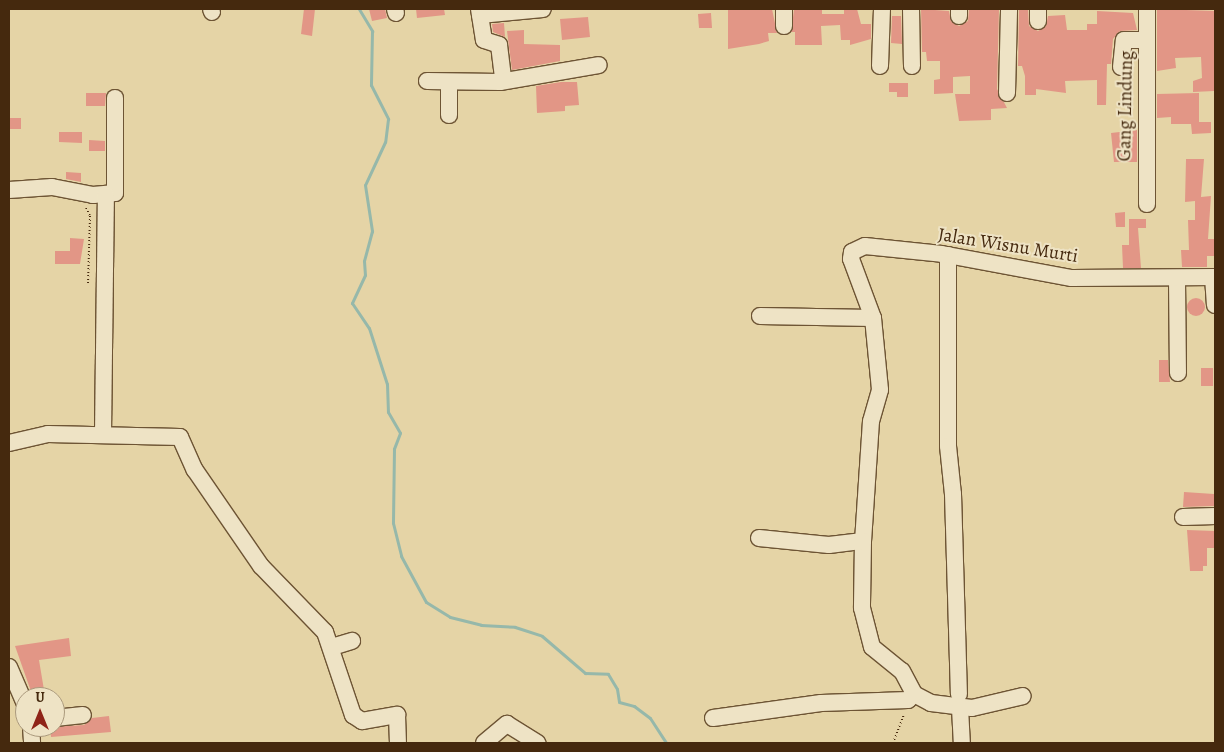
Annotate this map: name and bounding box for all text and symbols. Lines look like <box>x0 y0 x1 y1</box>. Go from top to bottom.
street label: Gang Lindung <box>1114 50 1138 162</box>
street label: Jalan Wisnu Murti <box>936 224 1080 268</box>
north arrow <box>15 687 65 737</box>
text: U <box>35 688 45 707</box>

